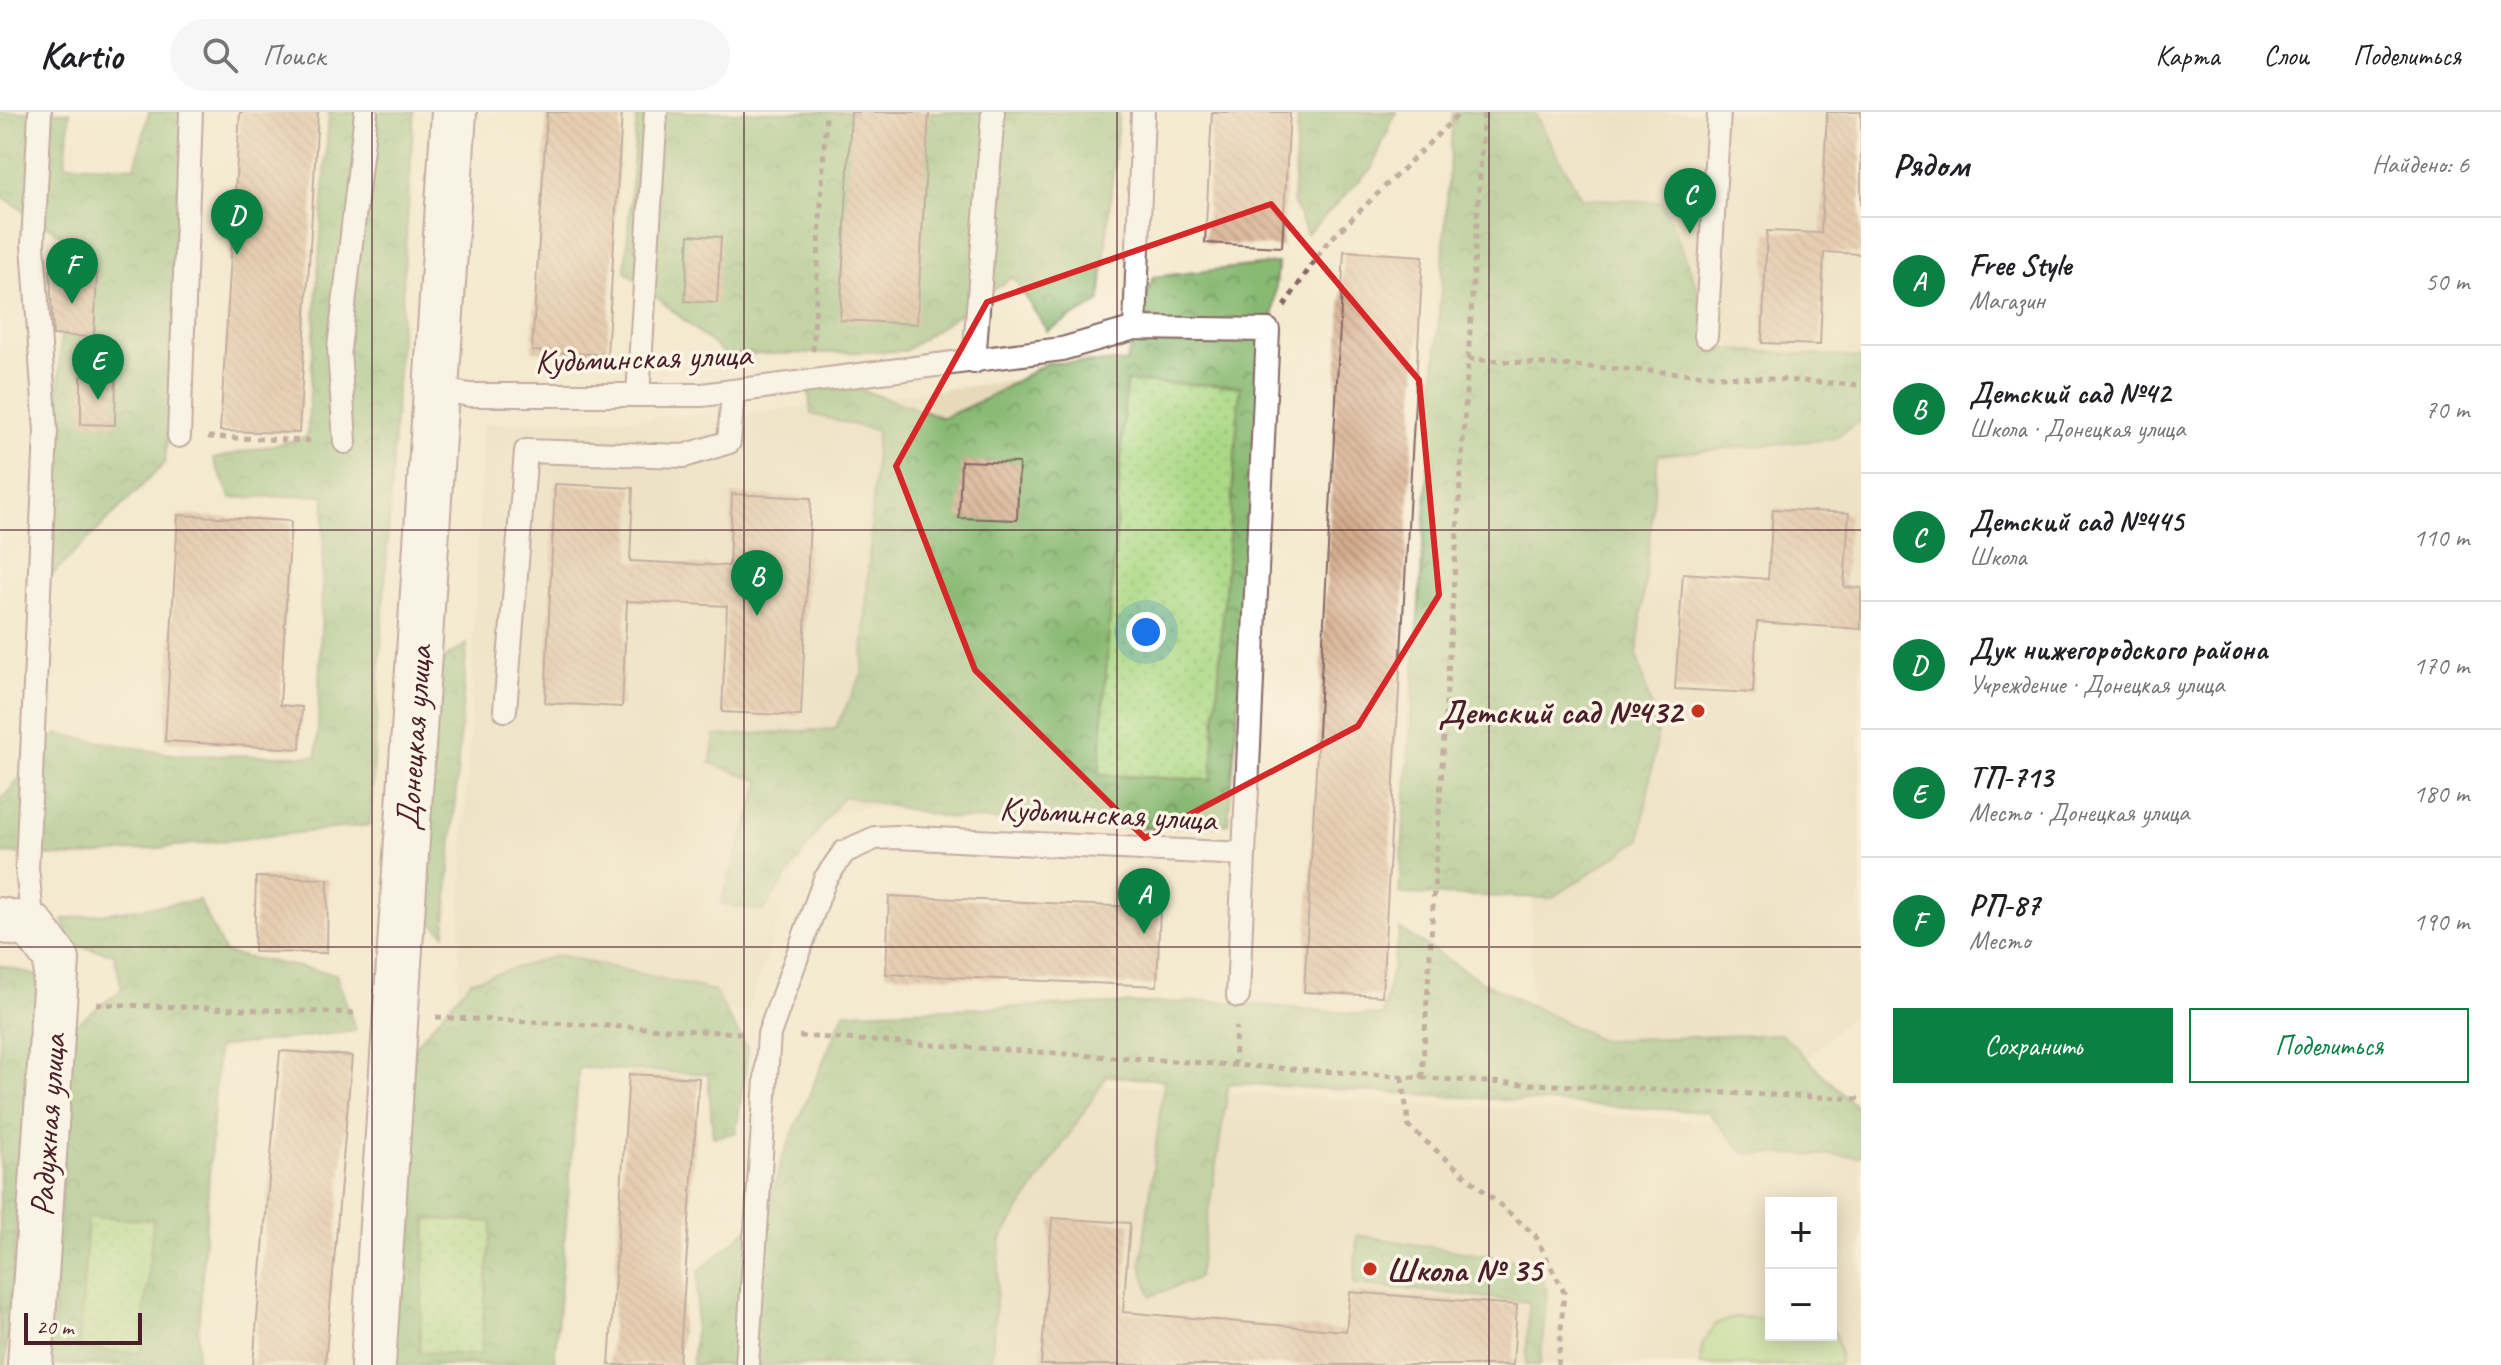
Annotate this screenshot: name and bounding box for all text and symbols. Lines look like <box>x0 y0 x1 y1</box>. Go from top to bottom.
search box <box>170 19 730 91</box>
text: Kartio <box>40 32 122 79</box>
icon: search <box>198 33 242 77</box>
text: Поиск <box>262 36 326 74</box>
text: Карта <box>2156 38 2220 73</box>
text: Слои <box>2264 38 2309 73</box>
text: Поделиться <box>2353 38 2461 73</box>
text: Рядом <box>1893 143 1969 186</box>
text: Найдено: 6 <box>2372 148 2469 181</box>
pin: C <box>1664 168 1716 234</box>
pin: D <box>211 189 263 255</box>
pin: F <box>46 238 98 304</box>
text: Free Style <box>1969 246 2071 284</box>
text: A <box>1912 265 1926 298</box>
text: 50 m <box>2425 265 2469 298</box>
text: Магазин <box>1969 284 2045 317</box>
street label: Кудьминская улица <box>534 332 754 383</box>
pin: E <box>72 334 124 400</box>
text: Детский сад №42 <box>1969 374 2170 412</box>
text: B <box>1912 393 1926 426</box>
text: 70 m <box>2425 393 2469 426</box>
text: Школа · Донецкая улица <box>1969 412 2185 445</box>
text: Детский сад №445 <box>1969 502 2183 540</box>
text: C <box>1913 521 1925 554</box>
text: 110 m <box>2413 521 2469 554</box>
text: Школа <box>1969 540 2026 573</box>
pin: B <box>731 550 783 616</box>
your location <box>1126 612 1166 652</box>
text: Дук нижегородского района <box>1969 630 2267 668</box>
street label: Донецкая улица <box>386 642 442 832</box>
text: D <box>1911 649 1927 682</box>
text: 170 m <box>2413 649 2469 682</box>
text: Учреждение · Донецкая улица <box>1969 668 2224 701</box>
place label: Детский сад №432 <box>1439 690 1685 733</box>
marker: Детский сад №432 <box>1689 702 1707 720</box>
text: ТП-713 <box>1969 758 2053 796</box>
text: E <box>1912 777 1926 810</box>
text: 180 m <box>2413 777 2469 810</box>
street label: Кудьминская улица <box>999 786 1220 841</box>
text: Место · Донецкая улица <box>1969 796 2189 829</box>
pin: A <box>1118 868 1170 934</box>
text: РП-87 <box>1969 886 2040 924</box>
text: F <box>1913 905 1925 938</box>
text: 190 m <box>2413 905 2469 938</box>
text: Место <box>1969 924 2031 957</box>
button: Сохранить <box>1893 1008 2173 1083</box>
button: Поделиться <box>2189 1008 2469 1083</box>
street label: Радужная улица <box>20 1030 75 1217</box>
map controls <box>1765 1197 1837 1341</box>
button: + <box>1765 1197 1837 1269</box>
place label: Школа № 35 <box>1386 1248 1545 1291</box>
marker: Школа № 35 <box>1361 1260 1379 1278</box>
button: − <box>1765 1269 1837 1341</box>
scale bar <box>24 1309 142 1345</box>
text: 20 m <box>36 1313 73 1341</box>

